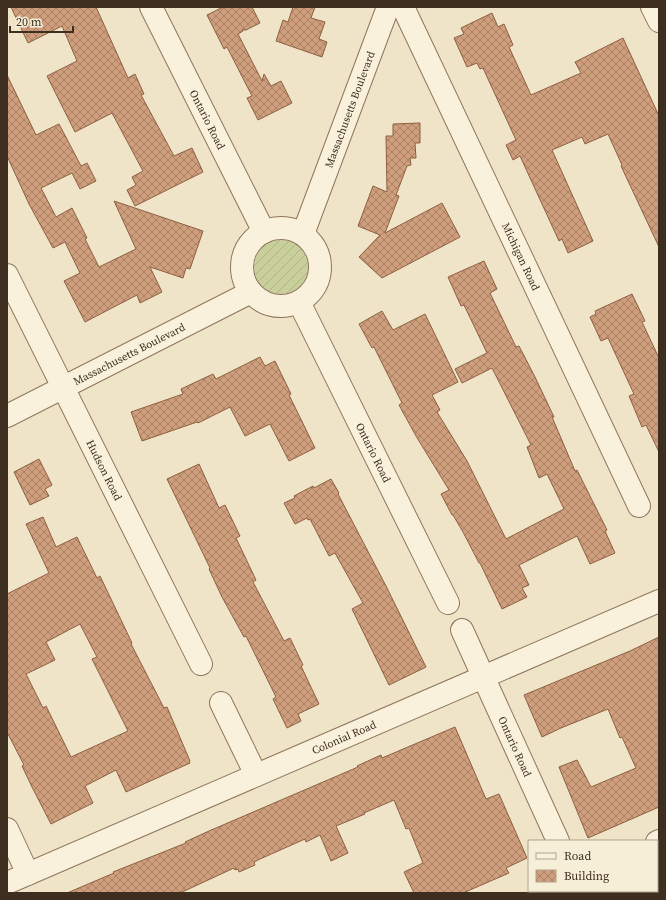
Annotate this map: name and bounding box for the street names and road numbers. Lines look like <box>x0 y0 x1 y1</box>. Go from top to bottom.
street label: Massachusetts Boulevard <box>321 48 379 170</box>
street label: Ontario Road <box>186 87 229 153</box>
street label: Michigan Road <box>498 220 543 294</box>
street label: Massachusetts Boulevard <box>71 319 188 389</box>
street label: Ontario Road <box>352 420 395 486</box>
street label: Hudson Road <box>82 437 126 504</box>
street label: Ontario Road <box>494 714 535 780</box>
street label: Colonial Road <box>310 717 379 758</box>

